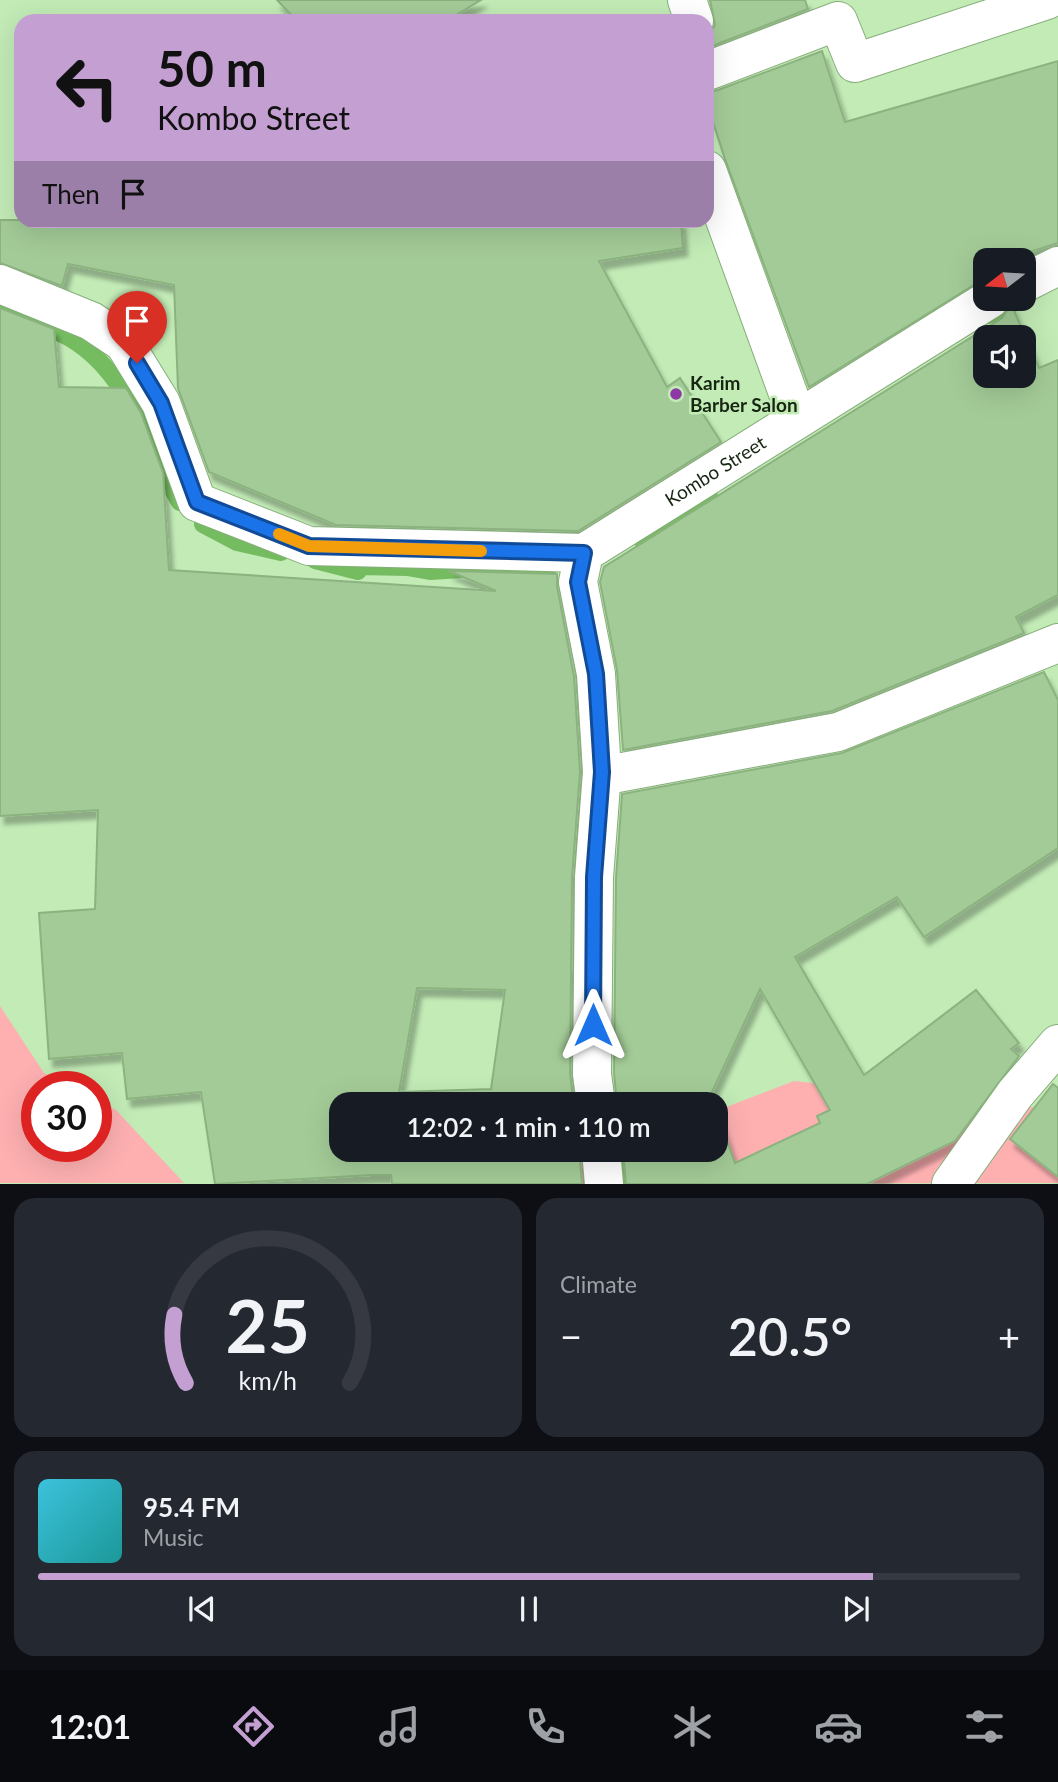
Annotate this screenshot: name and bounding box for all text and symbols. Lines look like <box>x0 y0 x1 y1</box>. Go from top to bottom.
text: 50 m <box>157 39 267 97</box>
icon: left <box>42 42 133 133</box>
text: Kombo Street <box>157 98 350 137</box>
icon: arrive <box>114 175 152 213</box>
text: Then <box>42 178 100 210</box>
north arrow <box>973 248 1036 312</box>
map controls <box>973 248 1036 388</box>
pin <box>107 291 167 363</box>
icon: arrive <box>118 302 156 340</box>
button: sound <box>973 325 1036 388</box>
place label: Karim Barber Salon <box>690 371 798 416</box>
marker: Karim Barber Salon <box>668 386 684 402</box>
street label: Kombo Street <box>660 430 770 511</box>
position arrow <box>556 988 630 1062</box>
speed limit sign: 30 <box>21 1071 112 1162</box>
text: 12:02 · 1 min · 110 m <box>406 1111 651 1143</box>
text: Climate <box>560 1270 637 1298</box>
text: 25 <box>226 1282 310 1370</box>
text: 20.5° <box>728 1305 852 1367</box>
text: − <box>560 1313 582 1359</box>
text: + <box>998 1313 1020 1359</box>
text: km/h <box>239 1365 297 1395</box>
text: 95.4 FM <box>143 1491 240 1523</box>
text: Music <box>143 1523 203 1551</box>
icon: previous <box>183 1590 221 1628</box>
icon: pause <box>510 1590 548 1628</box>
icon: next <box>837 1590 875 1628</box>
icon: directions <box>229 1702 278 1751</box>
icon: music <box>375 1702 424 1751</box>
icon: phone <box>521 1702 570 1751</box>
icon: climate <box>668 1702 717 1751</box>
icon: car <box>814 1702 863 1751</box>
icon: filters <box>960 1702 1009 1751</box>
text: 12:01 <box>49 1707 131 1746</box>

